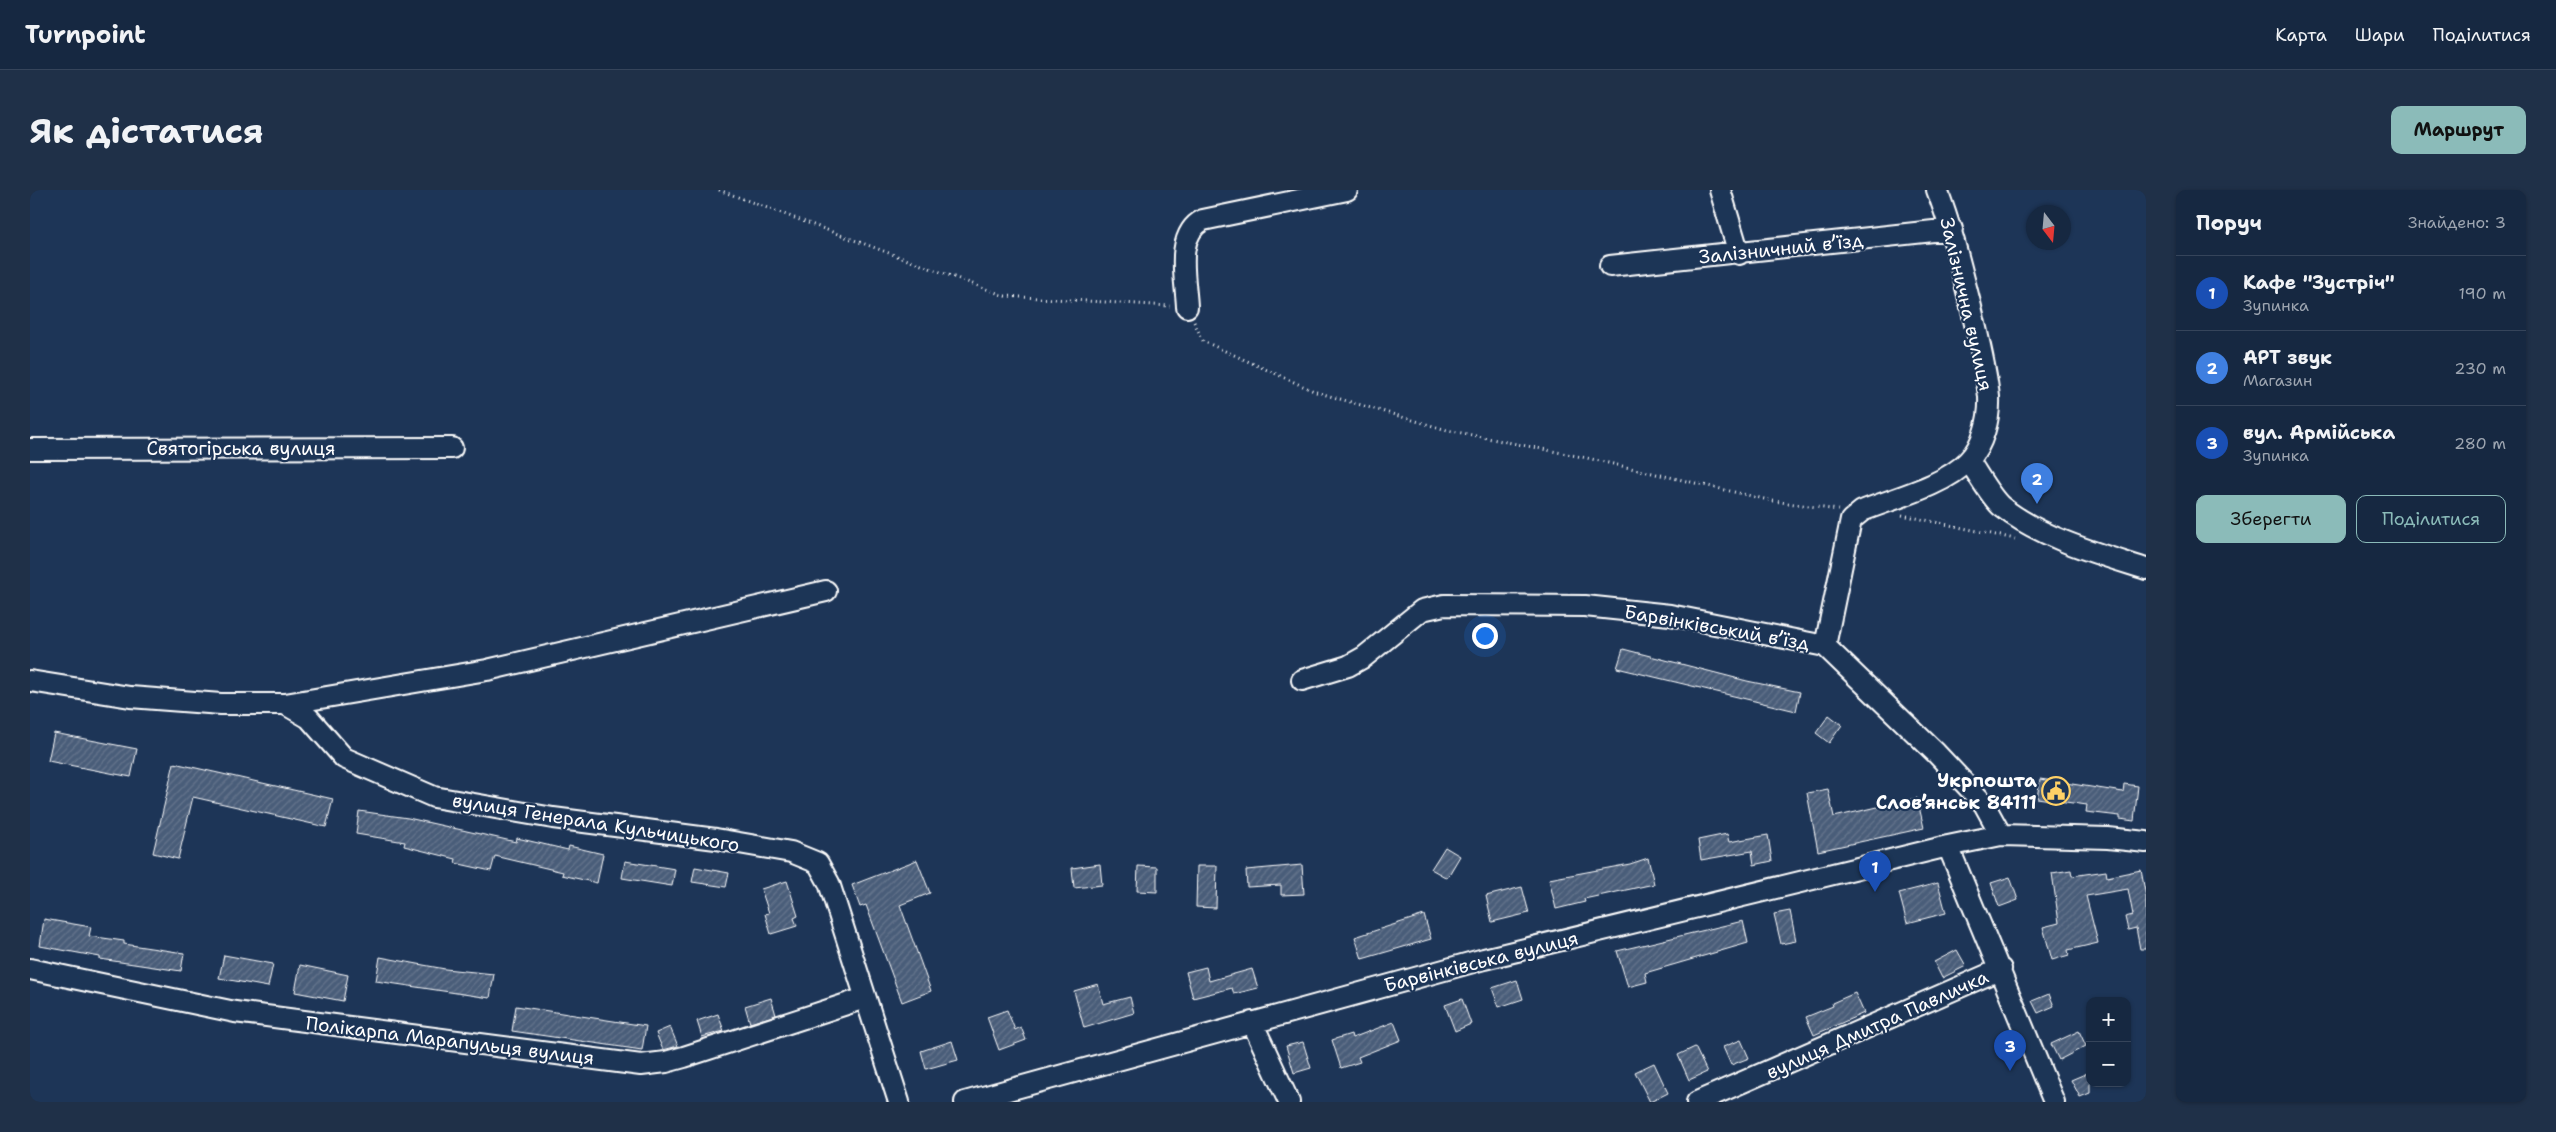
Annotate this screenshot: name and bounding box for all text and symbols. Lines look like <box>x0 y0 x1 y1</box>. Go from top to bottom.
text: Turnpoint <box>25 19 146 51</box>
text: Карта <box>2275 23 2327 47</box>
text: Шари <box>2355 23 2405 47</box>
text: Поділитися <box>2433 23 2531 47</box>
button: Маршрут <box>2391 106 2526 154</box>
text: Як дістатися <box>30 107 264 154</box>
north arrow <box>2026 205 2071 250</box>
text: Поруч <box>2196 209 2262 237</box>
text: Знайдено: 3 <box>2408 212 2506 233</box>
street label: Залізнична вулиця <box>1934 215 1999 393</box>
street label: Залізничний в’їзд <box>1698 227 1865 270</box>
text: Кафе "Зустріч" <box>2243 270 2395 295</box>
text: 1 <box>2208 283 2216 304</box>
text: 190 m <box>2459 283 2506 304</box>
text: Зупинка <box>2243 295 2309 316</box>
text: АРТ звук <box>2243 345 2332 370</box>
text: 2 <box>2206 358 2218 379</box>
text: 230 m <box>2454 358 2506 379</box>
text: Магазин <box>2243 370 2312 391</box>
text: вул. Армійська <box>2243 420 2395 445</box>
text: 3 <box>2206 433 2218 454</box>
text: 280 m <box>2454 433 2506 454</box>
street label: Святогірська вулиця <box>146 436 336 461</box>
text: Зупинка <box>2243 445 2309 466</box>
pin: 2 <box>2021 463 2053 504</box>
button: Зберегти <box>2196 495 2346 543</box>
button: Поділитися <box>2356 495 2506 543</box>
street label: Барвінківський в’їзд <box>1622 599 1812 656</box>
your location <box>1472 623 1498 649</box>
place label: Укрпошта Слов’янськ 84111 <box>1876 768 2037 815</box>
public building icon: Укрпошта Слов’янськ 84111 <box>2041 776 2071 806</box>
street label: вулиця Генерала Кульчицького <box>451 787 741 858</box>
pin: 1 <box>1859 851 1891 892</box>
street label: Барвінківська вулиця <box>1381 925 1581 998</box>
street label: вулиця Дмитра Павличка <box>1762 964 1992 1085</box>
map controls <box>2086 997 2131 1087</box>
button: + <box>2086 997 2131 1042</box>
street label: Полікарпа Марапульця вулиця <box>304 1010 596 1071</box>
pin: 3 <box>1994 1030 2026 1071</box>
button: − <box>2086 1042 2131 1087</box>

